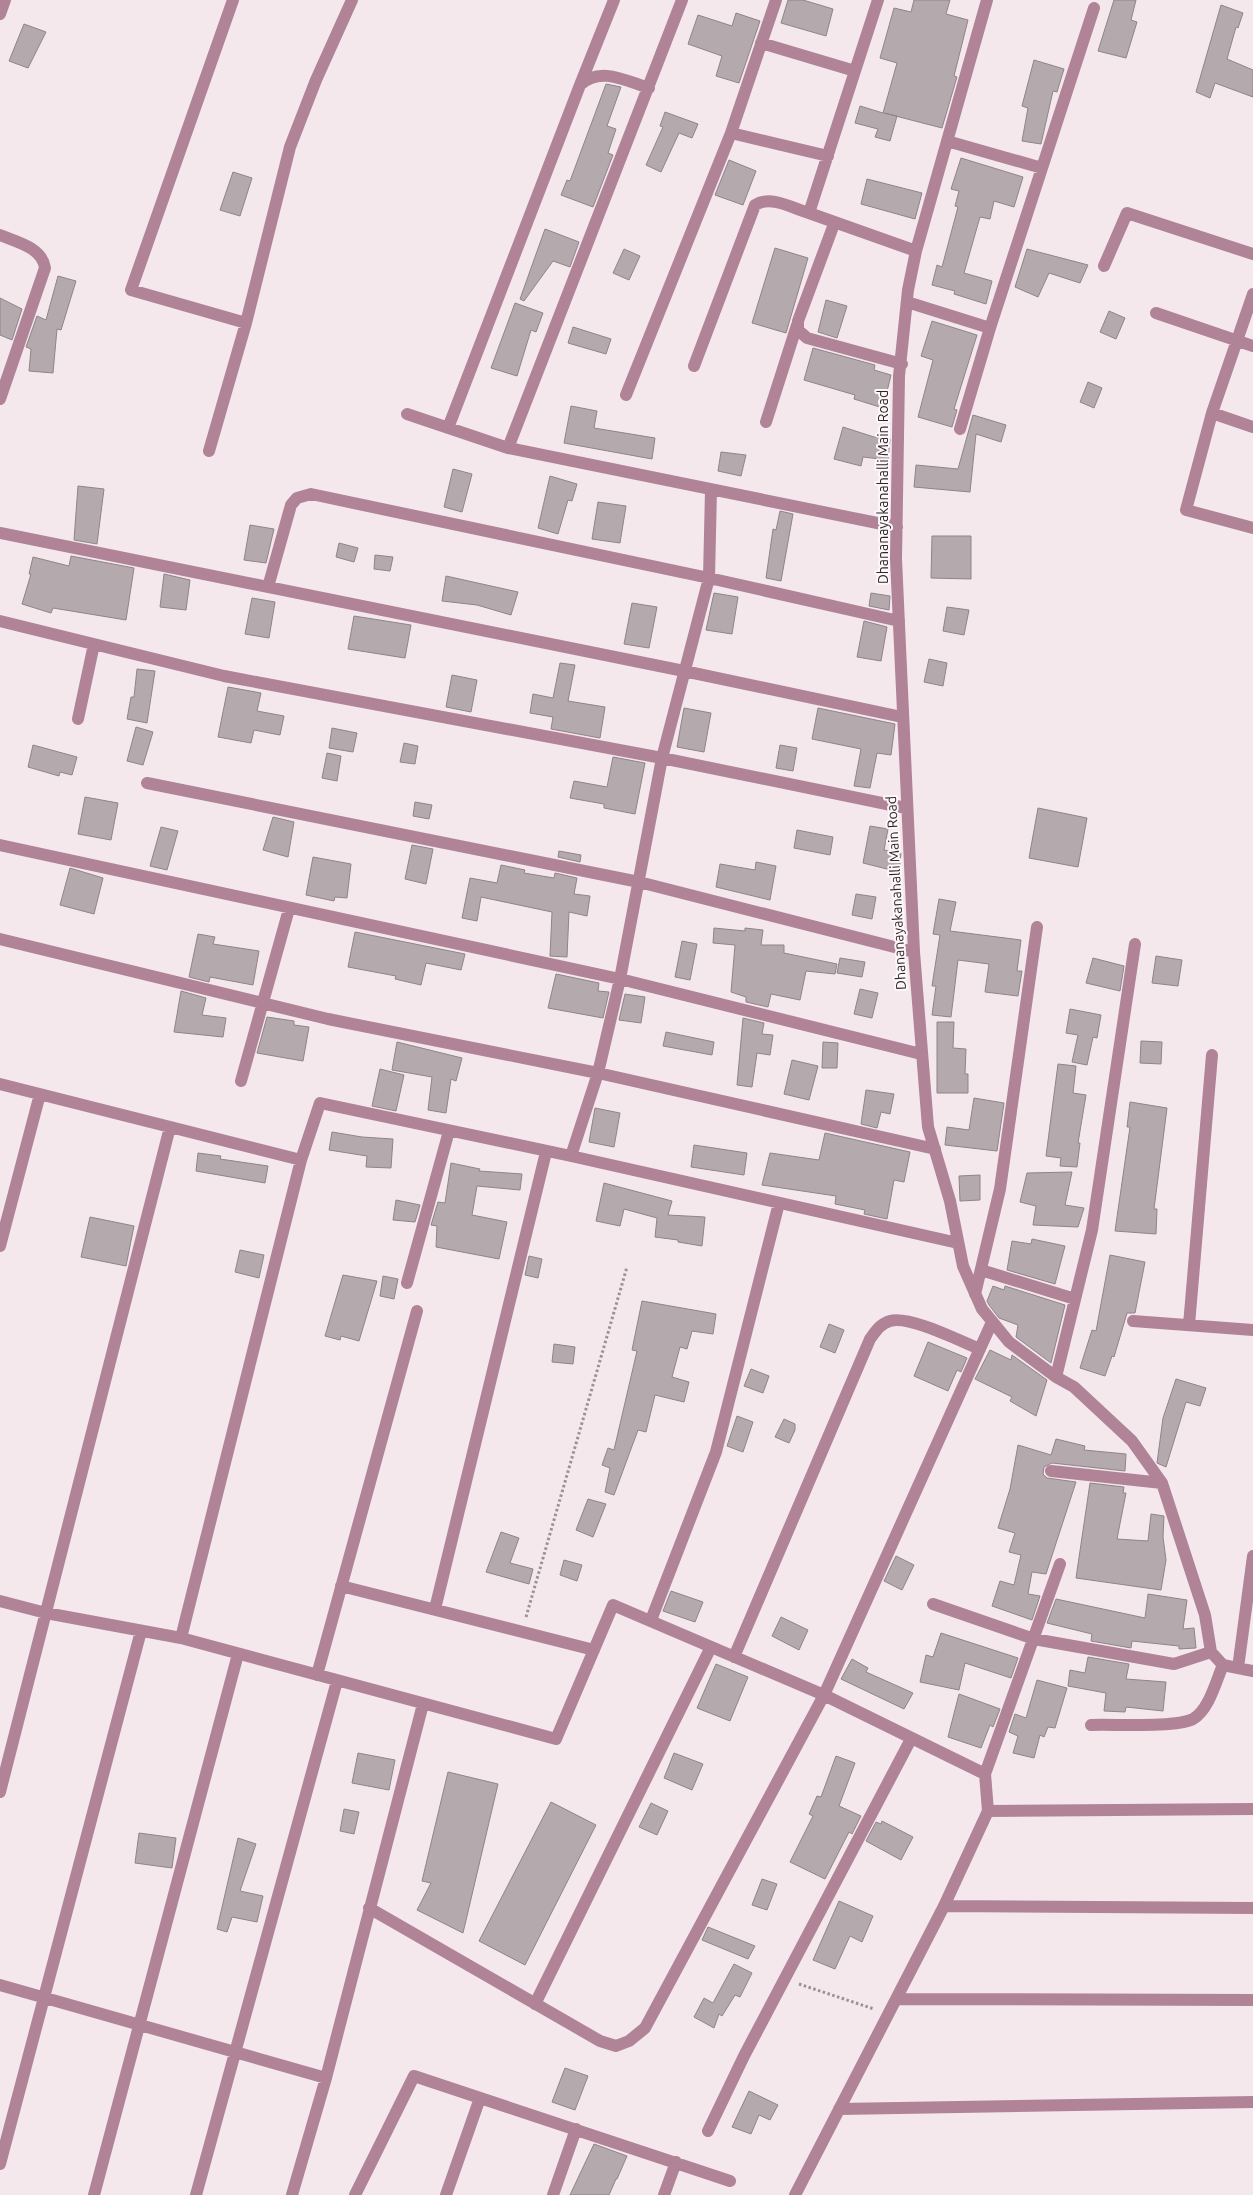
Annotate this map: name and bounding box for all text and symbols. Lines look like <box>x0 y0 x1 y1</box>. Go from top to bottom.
street label: Dhananayakanahalli Main Road <box>875 390 891 584</box>
street label: Dhananayakanahalli Main Road <box>883 796 909 990</box>

